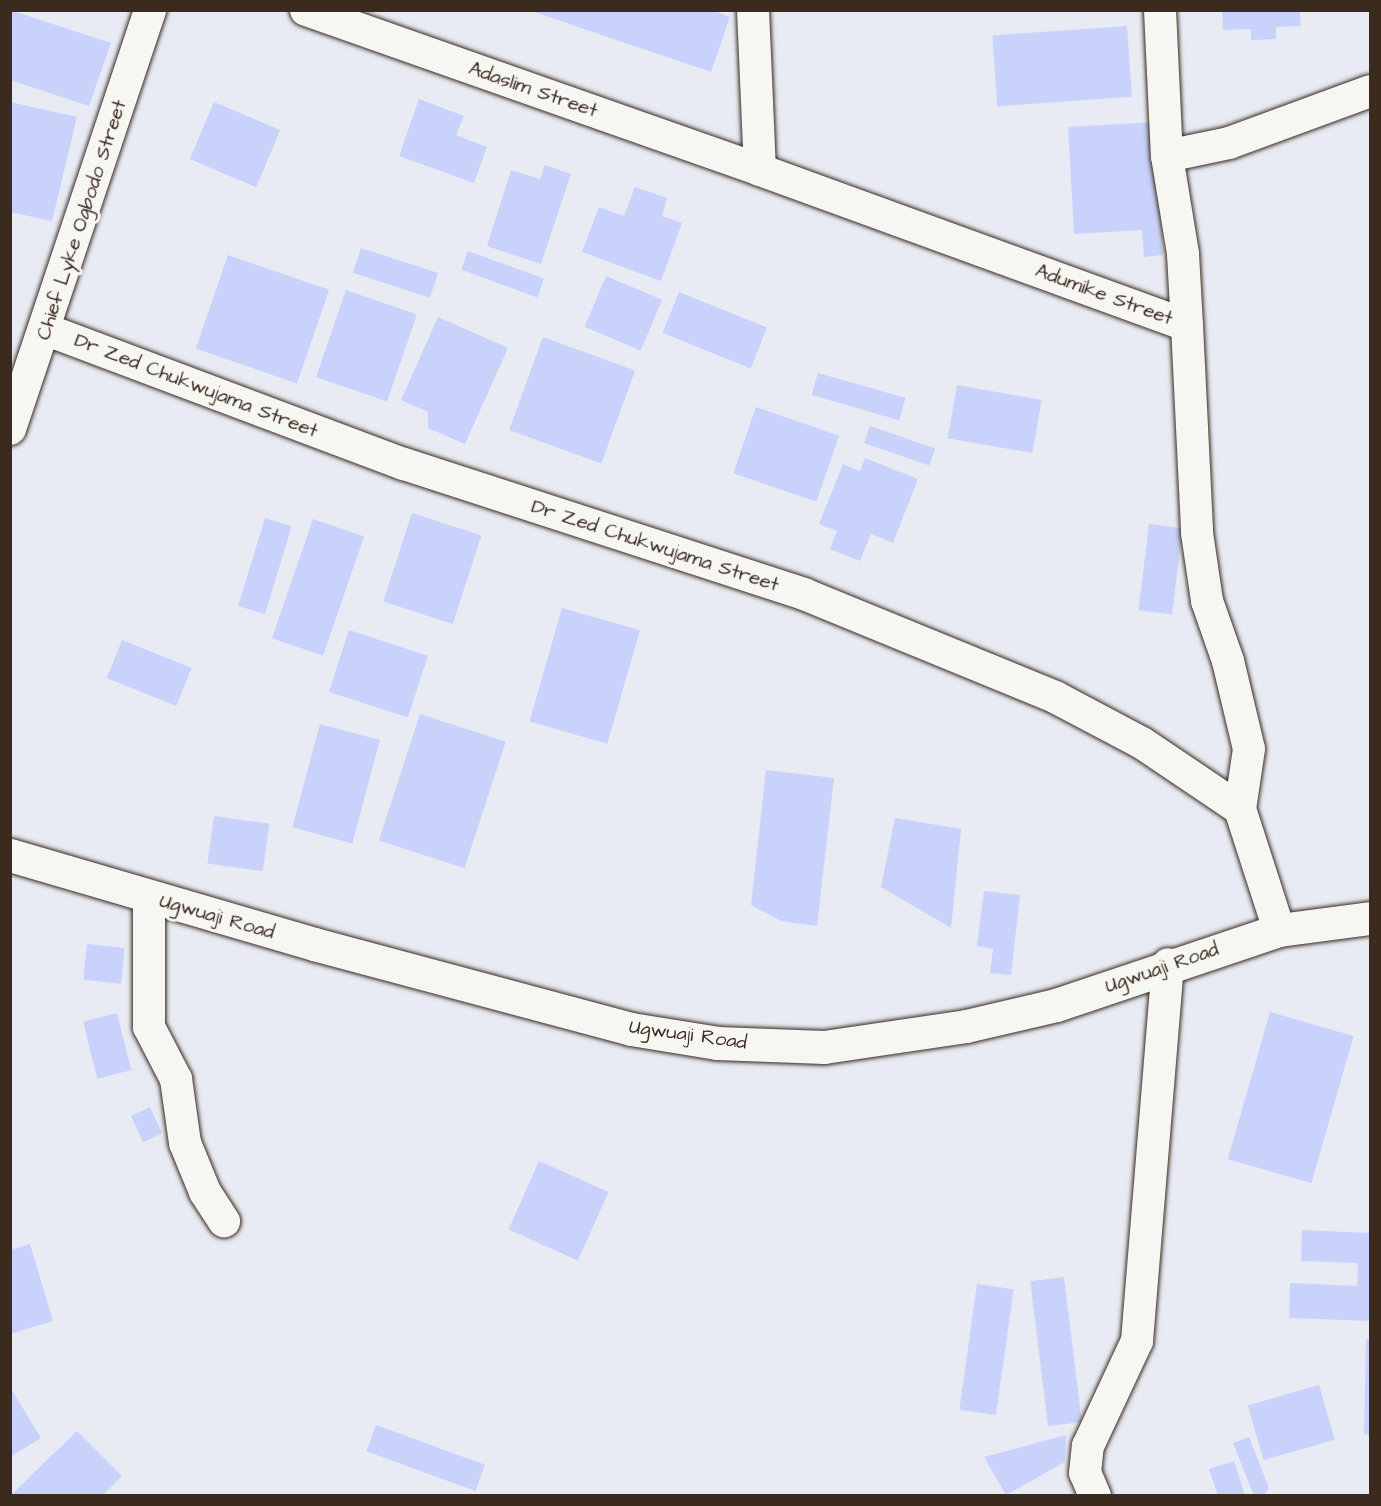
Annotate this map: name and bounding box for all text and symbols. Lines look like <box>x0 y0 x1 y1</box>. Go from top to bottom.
street label: Adaslim Street <box>465 57 601 123</box>
street label: Chief Lyke Ogbodo Street <box>32 97 132 343</box>
street label: Adumike Street <box>1032 259 1176 331</box>
street label: Dr Zed Chukwujama Street <box>71 328 321 444</box>
street label: Dr Zed Chukwujama Street <box>528 495 782 597</box>
street label: Ugwuaji Road <box>157 889 277 945</box>
street label: Ugwuaji Road <box>1102 937 1222 999</box>
street label: Ugwuaji Road <box>628 1015 748 1055</box>

